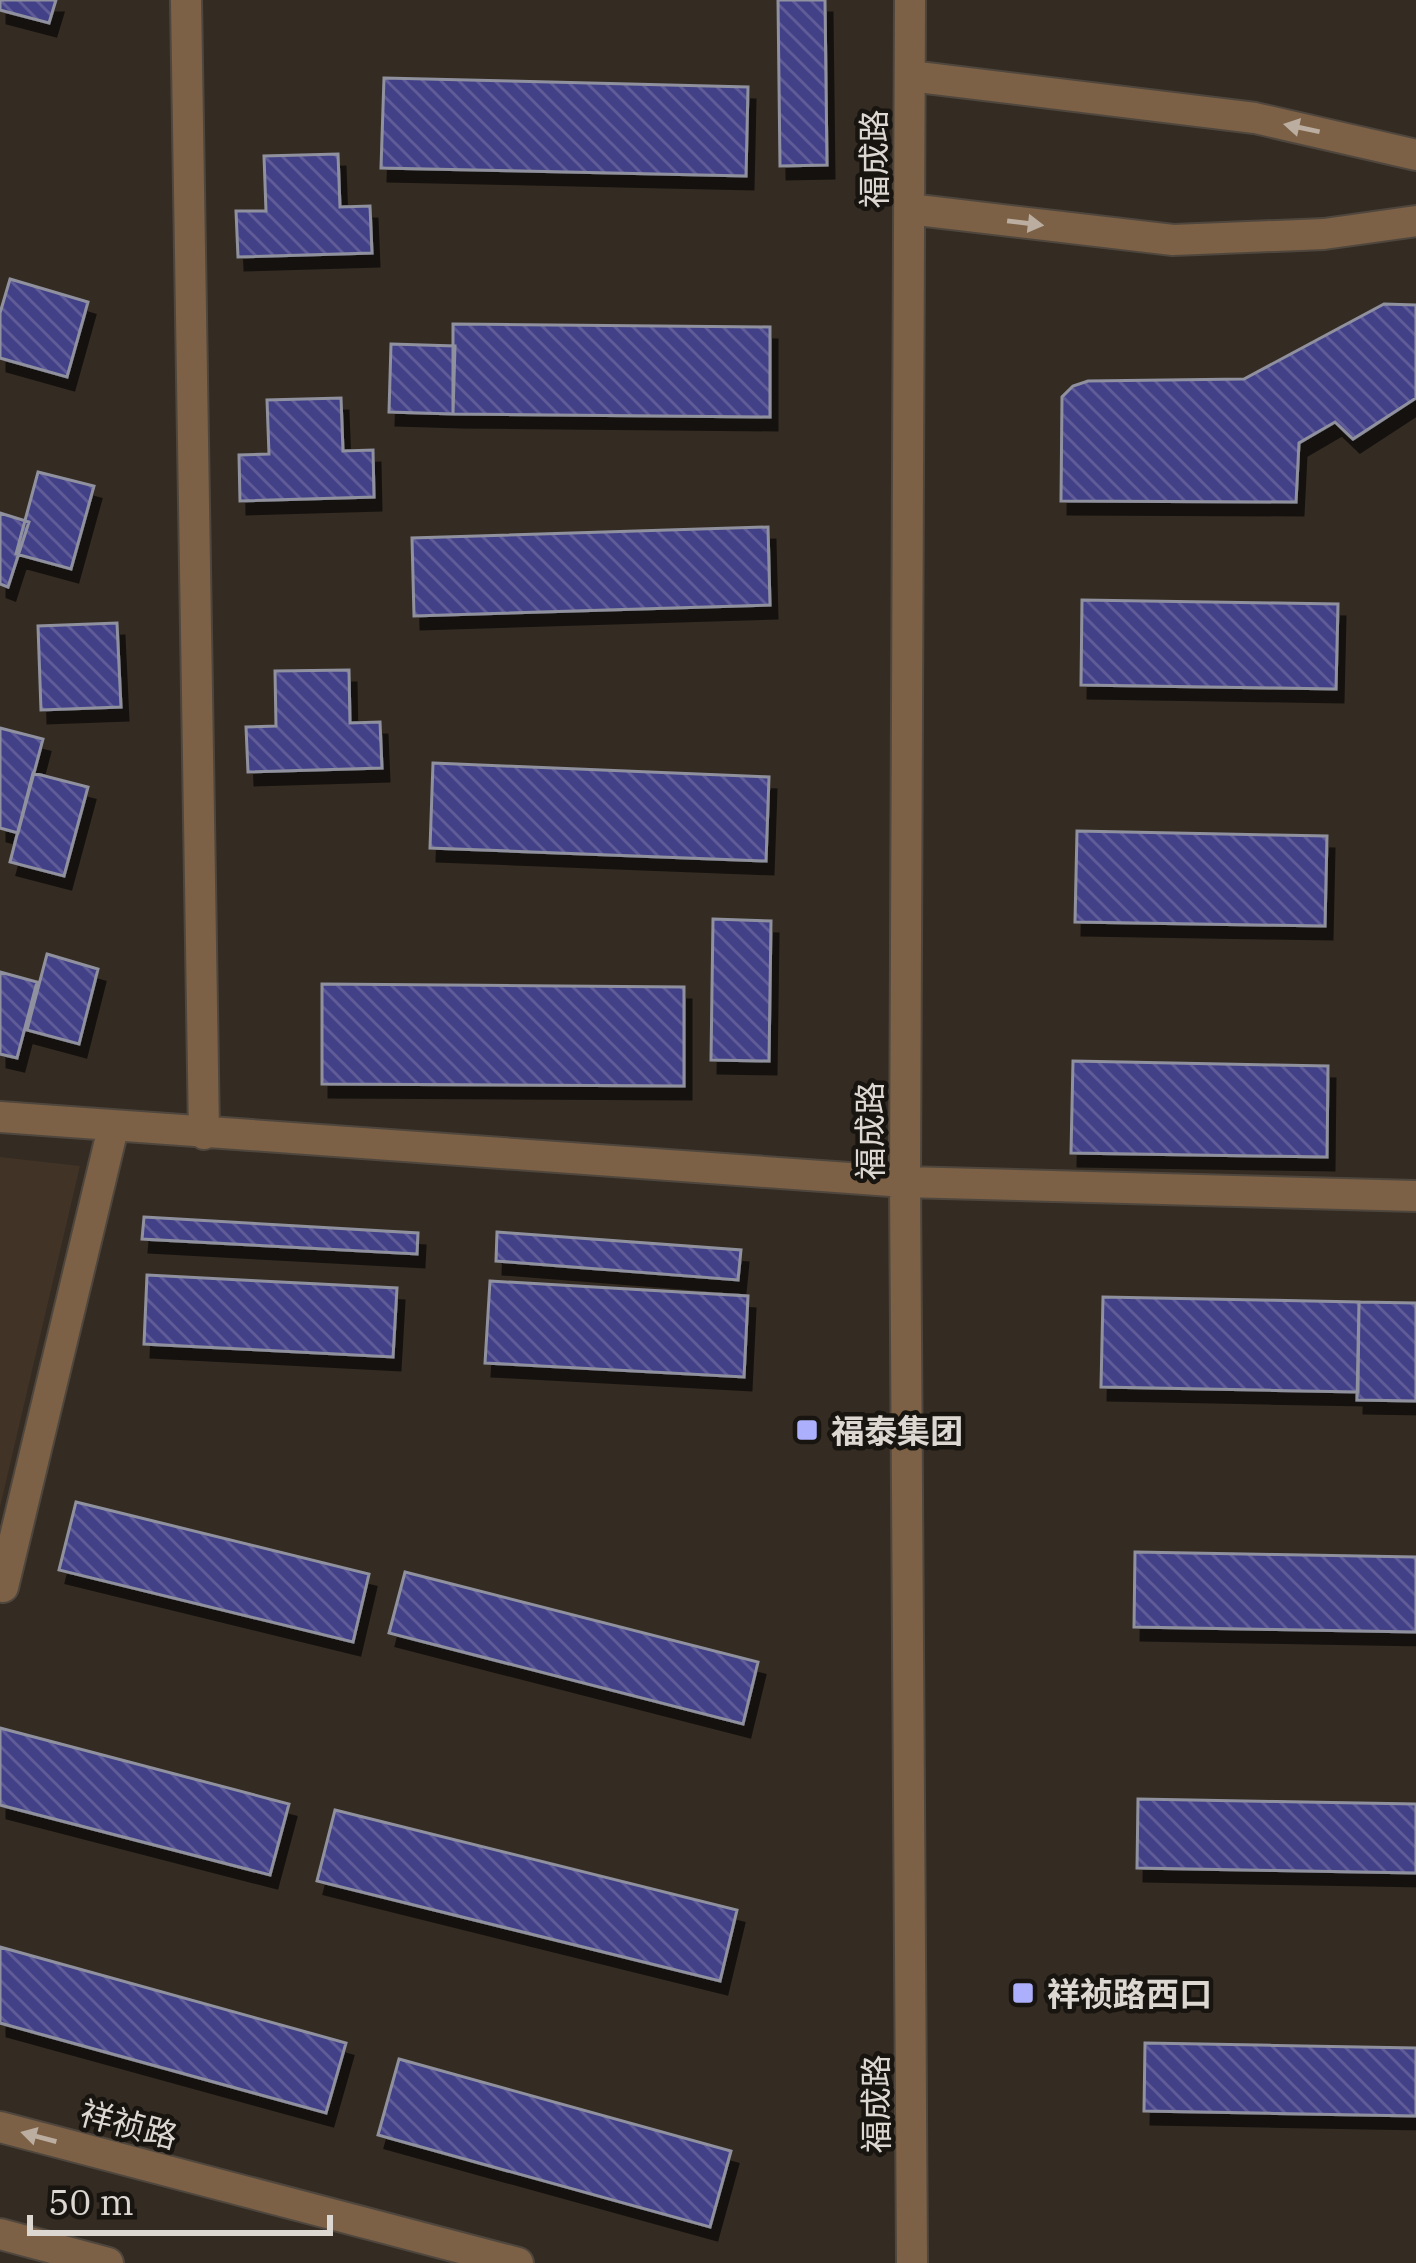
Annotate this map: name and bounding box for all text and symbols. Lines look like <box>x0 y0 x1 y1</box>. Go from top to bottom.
street label: 福成路 <box>852 110 895 209</box>
one-way arrow <box>1283 118 1321 137</box>
one-way arrow <box>1007 213 1044 232</box>
street label: 福成路 <box>848 1082 891 1181</box>
place label: 福泰集团 <box>831 1409 963 1452</box>
marker: 福泰集团 <box>794 1417 820 1443</box>
place label: 祥祯路西口 <box>1047 1972 1212 2015</box>
marker: 祥祯路西口 <box>1010 1980 1036 2006</box>
street label: 福成路 <box>854 2055 897 2154</box>
street label: 祥祯路 <box>76 2090 182 2158</box>
one-way arrow <box>20 2127 57 2146</box>
scale bar <box>30 2161 330 2235</box>
text: 50 m <box>48 2178 134 2225</box>

